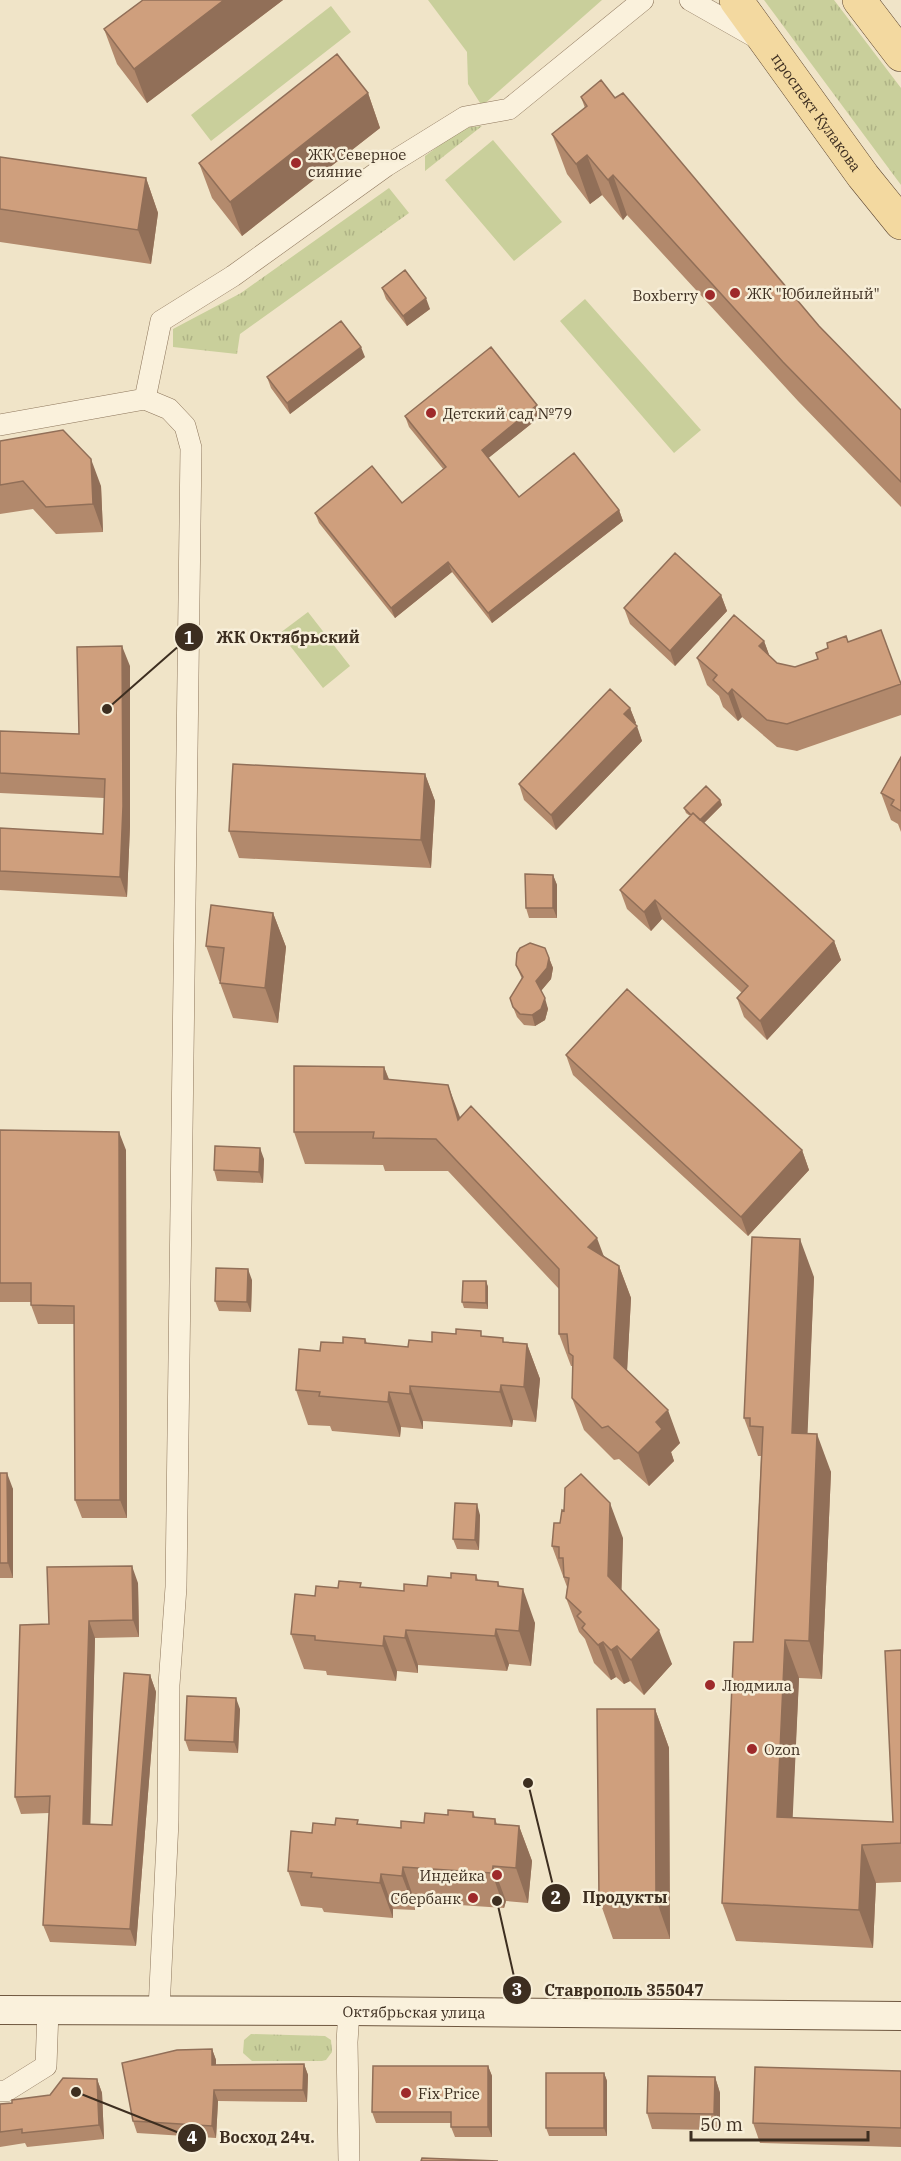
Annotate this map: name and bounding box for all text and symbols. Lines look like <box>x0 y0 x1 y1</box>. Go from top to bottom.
street label: проспект Кулакова <box>768 49 866 175</box>
place label: ЖК Северное сияние <box>308 145 406 181</box>
marker: ЖК Северное сияние <box>289 156 303 170</box>
place label: ЖК "Юбилейный" <box>747 284 880 303</box>
place label: Boxberry <box>632 286 698 305</box>
marker: ЖК "Юбилейный" <box>728 286 742 300</box>
marker: Boxberry <box>703 288 717 302</box>
place label: Детский сад №79 <box>443 404 572 423</box>
marker: Детский сад №79 <box>424 406 438 420</box>
callout: ЖК Октябрьский <box>174 620 372 654</box>
text: 1 <box>184 626 195 649</box>
text: ЖК Октябрьский <box>216 627 360 647</box>
place label: Людмила <box>722 1676 792 1695</box>
marker: Людмила <box>703 1678 717 1692</box>
place label: Ozon <box>764 1740 801 1759</box>
marker: Ozon <box>745 1742 759 1756</box>
place label: Индейка <box>419 1866 485 1885</box>
marker: Индейка <box>490 1868 504 1882</box>
callout: Продукты <box>541 1881 680 1915</box>
text: 2 <box>551 1886 561 1909</box>
text: Продукты <box>582 1887 668 1907</box>
place label: Сбербанк <box>391 1889 461 1908</box>
marker: Сбербанк <box>466 1891 480 1905</box>
callout: Ставрополь 355047 <box>502 1973 716 2007</box>
text: 3 <box>512 1978 522 2001</box>
text: Ставрополь 355047 <box>544 1980 704 2000</box>
street label: Октябрьская улица <box>342 2001 486 2022</box>
place label: Fix Price <box>418 2084 480 2103</box>
marker: Fix Price <box>399 2086 413 2100</box>
scale bar <box>691 2104 868 2142</box>
text: 50 m <box>700 2113 743 2136</box>
callout: Восход 24ч. <box>177 2121 327 2155</box>
text: 4 <box>187 2126 198 2149</box>
text: Восход 24ч. <box>219 2127 315 2147</box>

